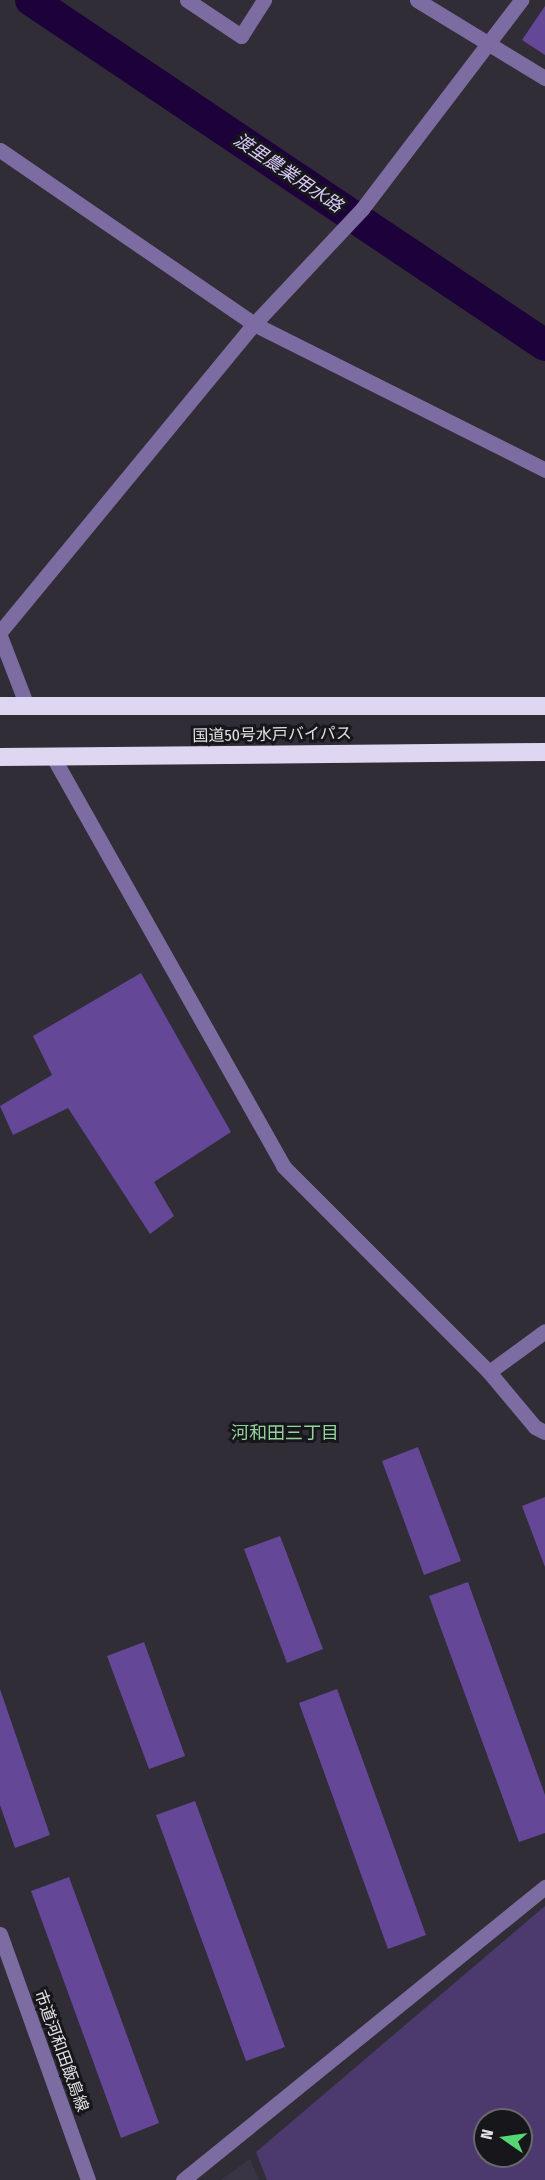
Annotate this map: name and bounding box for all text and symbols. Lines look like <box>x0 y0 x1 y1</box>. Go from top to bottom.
water label: 渡里農業用水路 <box>230 129 346 217</box>
street label: 国道50号水戸バイパス <box>192 724 352 746</box>
district label: 河和田三丁目 <box>231 1422 339 1444</box>
street label: 市道河和田飯島線 <box>30 1988 92 2114</box>
north arrow <box>473 2108 533 2168</box>
text: N <box>477 2127 497 2141</box>

